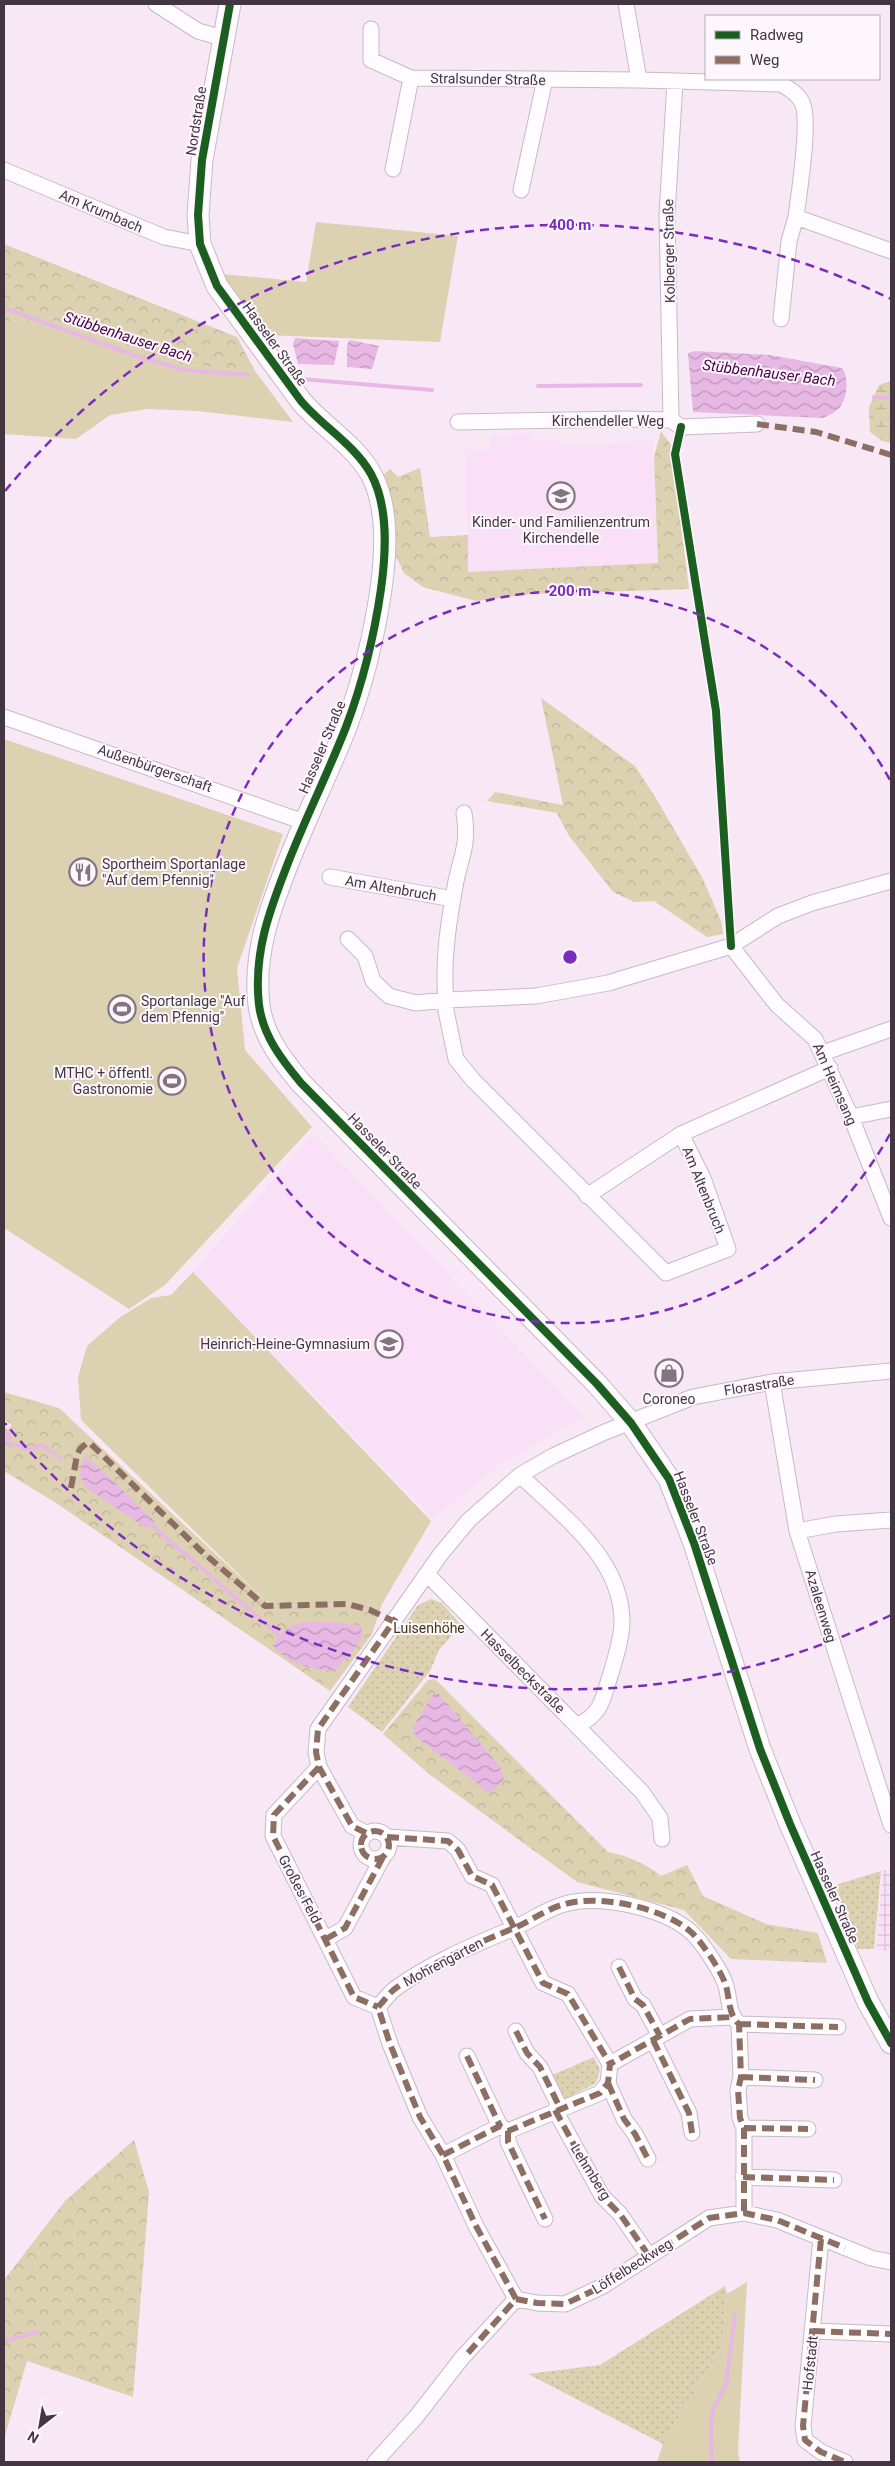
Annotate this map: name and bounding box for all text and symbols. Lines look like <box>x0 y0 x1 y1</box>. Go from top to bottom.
legend <box>705 15 880 80</box>
text: Radweg <box>750 26 804 44</box>
text: Weg <box>750 51 779 69</box>
street label: Stralsunder Straße <box>430 70 546 88</box>
street label: Nordstraße <box>183 85 209 157</box>
street label: Am Krumbach <box>57 186 145 236</box>
street label: Kolberger Straße <box>660 199 678 303</box>
text: 400 m <box>549 216 591 234</box>
street label: Hasseler Straße <box>239 299 311 389</box>
water label: Stübbenhauser Bach <box>62 308 194 366</box>
water label: Stübbenhauser Bach <box>701 356 837 390</box>
street label: Kirchendeller Weg <box>552 413 664 429</box>
school or university icon: Kinder- und Familienzentrum Kirchendelle <box>546 481 576 511</box>
place label: Kinder- und Familienzentrum Kirchendelle <box>472 514 650 546</box>
text: 200 m <box>549 582 591 600</box>
street label: Hasseler Straße <box>295 698 349 796</box>
street label: Außenbürgerschaft <box>96 741 215 795</box>
place label: Sportheim Sportanlage "Auf dem Pfennig" <box>102 856 246 888</box>
restaurant icon: Sportheim Sportanlage "Auf dem Pfennig" <box>68 857 98 887</box>
street label: Am Altenbruch <box>344 872 438 904</box>
centre of rings <box>561 948 579 966</box>
place label: Sportanlage "Auf dem Pfennig" <box>141 993 245 1025</box>
sports icon: Sportanlage "Auf dem Pfennig" <box>107 994 137 1024</box>
street label: Am Heimsang <box>810 1040 860 1128</box>
place label: MTHC + öffentl. Gastronomie <box>54 1065 153 1097</box>
sports icon: MTHC + öffentl. Gastronomie <box>157 1066 187 1096</box>
street label: Hasseler Straße <box>345 1110 425 1192</box>
street label: Am Altenbruch <box>679 1144 729 1236</box>
school or university icon: Heinrich-Heine-Gymnasium <box>374 1329 404 1359</box>
place label: Heinrich-Heine-Gymnasium <box>200 1336 370 1352</box>
shop icon: Coroneo <box>654 1358 684 1388</box>
street label: Florastraße <box>723 1372 795 1398</box>
place label: Coroneo <box>643 1391 695 1407</box>
street label: Hasseler Straße <box>671 1469 721 1567</box>
street label: Azaleenweg <box>802 1568 840 1644</box>
park label: Luisenhöhe <box>393 1620 465 1636</box>
street label: Hasselbeckstraße <box>478 1626 568 1716</box>
street label: Hasseler Straße <box>808 1848 862 1946</box>
street label: Großes Feld <box>275 1852 325 1926</box>
street label: Mohrengarten <box>400 1934 486 1990</box>
street label: Lehmberg <box>568 2141 614 2203</box>
street label: Löffelbeckweg <box>589 2235 675 2297</box>
street label: Hofstadt <box>799 2335 821 2391</box>
north arrow <box>15 2401 65 2451</box>
text: N <box>25 2428 42 2447</box>

